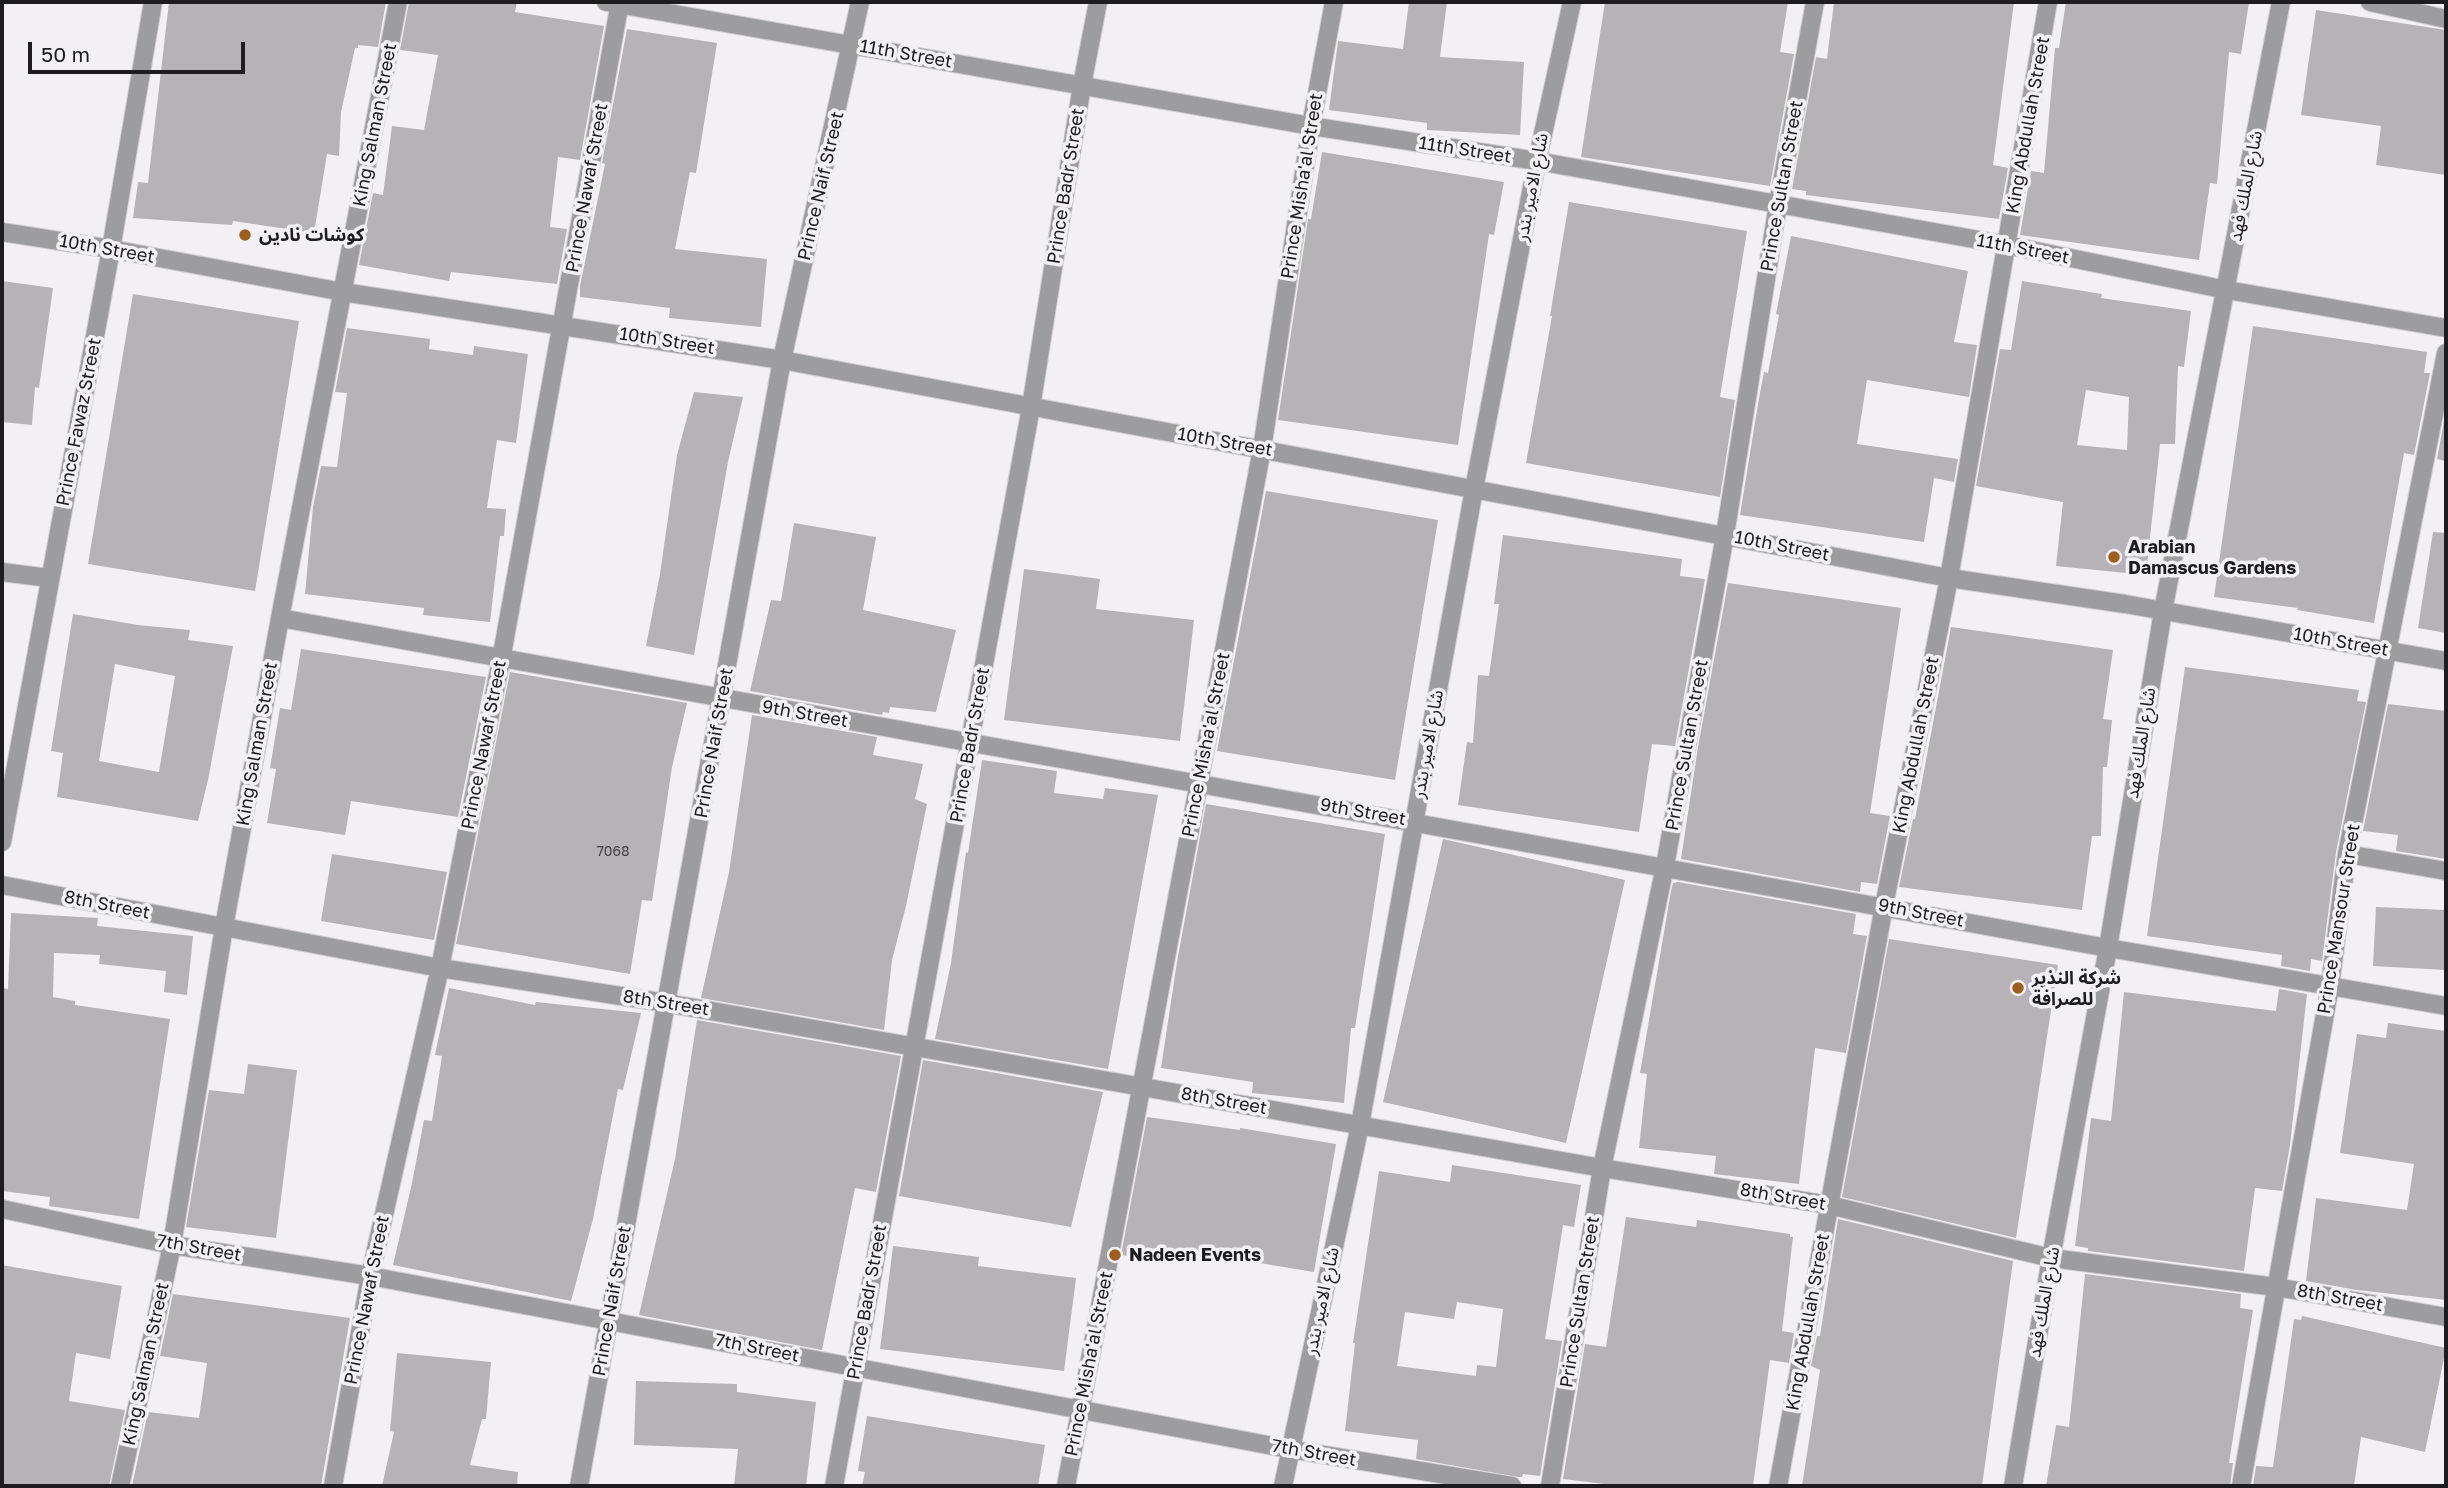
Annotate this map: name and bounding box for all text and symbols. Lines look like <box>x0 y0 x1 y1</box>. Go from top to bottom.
scale bar <box>32 28 248 72</box>
street label: 11th Street <box>858 35 954 73</box>
street label: King Abdullah Street <box>2002 35 2054 215</box>
text: 50 m <box>41 41 90 67</box>
street label: King Salman Street <box>349 41 401 209</box>
street label: Prince Misha'al Street <box>1277 91 1327 281</box>
street label: Prince Sultan Street <box>1756 99 1808 273</box>
street label: Prince Nawaf Street <box>561 101 613 275</box>
street label: Prince Badr Street <box>1043 107 1089 265</box>
street label: Prince Naif Street <box>793 109 849 263</box>
street label: شارع الملك فهد <box>2225 129 2267 243</box>
street label: شارع الامير بندر <box>1511 131 1553 243</box>
street label: 11th Street <box>1417 132 1513 168</box>
place label: كوشات نادين <box>259 224 364 246</box>
marker: كوشات نادين <box>237 227 253 243</box>
street label: 11th Street <box>1975 229 2071 269</box>
street label: 10th Street <box>58 230 156 268</box>
street label: 10th Street <box>618 323 716 359</box>
street label: Prince Fawaz Street <box>52 336 106 508</box>
street label: 10th Street <box>1176 423 1274 461</box>
street label: 10th Street <box>1733 526 1831 566</box>
place label: Arabian Damascus Gardens <box>2128 536 2296 578</box>
marker: Arabian Damascus Gardens <box>2106 549 2122 565</box>
street label: 10th Street <box>2292 623 2390 661</box>
street label: Prince Misha'al Street <box>1177 651 1235 839</box>
street label: King Abdullah Street <box>1888 655 1944 835</box>
street label: Prince Sultan Street <box>1661 658 1713 832</box>
street label: Prince Nawaf Street <box>457 659 511 831</box>
street label: King Salman Street <box>232 660 282 828</box>
street label: Prince Naif Street <box>690 666 738 820</box>
street label: Prince Badr Street <box>946 666 994 824</box>
street label: شارع الملك فهد <box>2122 686 2160 800</box>
street label: شارع الامير بندر <box>1408 688 1448 800</box>
street label: 9th Street <box>760 696 850 732</box>
street label: 9th Street <box>1318 794 1408 830</box>
street label: Prince Mansour Street <box>2313 822 2365 1016</box>
house number: 7068 <box>596 844 630 860</box>
street label: 8th Street <box>62 886 152 924</box>
street label: 9th Street <box>1876 894 1966 932</box>
place label: شركة النذير للصرافة <box>2032 967 2121 1010</box>
marker: شركة النذير للصرافة <box>2010 980 2026 996</box>
street label: 8th Street <box>621 986 711 1020</box>
street label: 8th Street <box>1179 1083 1269 1119</box>
street label: 8th Street <box>1738 1179 1828 1215</box>
street label: Prince Nawaf Street <box>340 1214 394 1386</box>
street label: Prince Sultan Street <box>1556 1215 1604 1389</box>
street label: Prince Badr Street <box>843 1223 891 1381</box>
street label: Prince Naif Street <box>588 1224 636 1378</box>
street label: 7th Street <box>155 1230 243 1266</box>
street label: King Abdullah Street <box>1782 1232 1834 1412</box>
place label: Nadeen Events <box>1129 1244 1261 1266</box>
street label: شارع الامير بندر <box>1300 1245 1344 1357</box>
street label: شارع الملك فهد <box>2024 1245 2064 1359</box>
marker: Nadeen Events <box>1107 1247 1123 1263</box>
street label: Prince Misha'al Street <box>1060 1270 1118 1458</box>
street label: King Salman Street <box>118 1280 174 1448</box>
street label: 8th Street <box>2295 1280 2385 1316</box>
street label: 7th Street <box>713 1329 801 1367</box>
street label: 7th Street <box>1270 1435 1358 1471</box>

